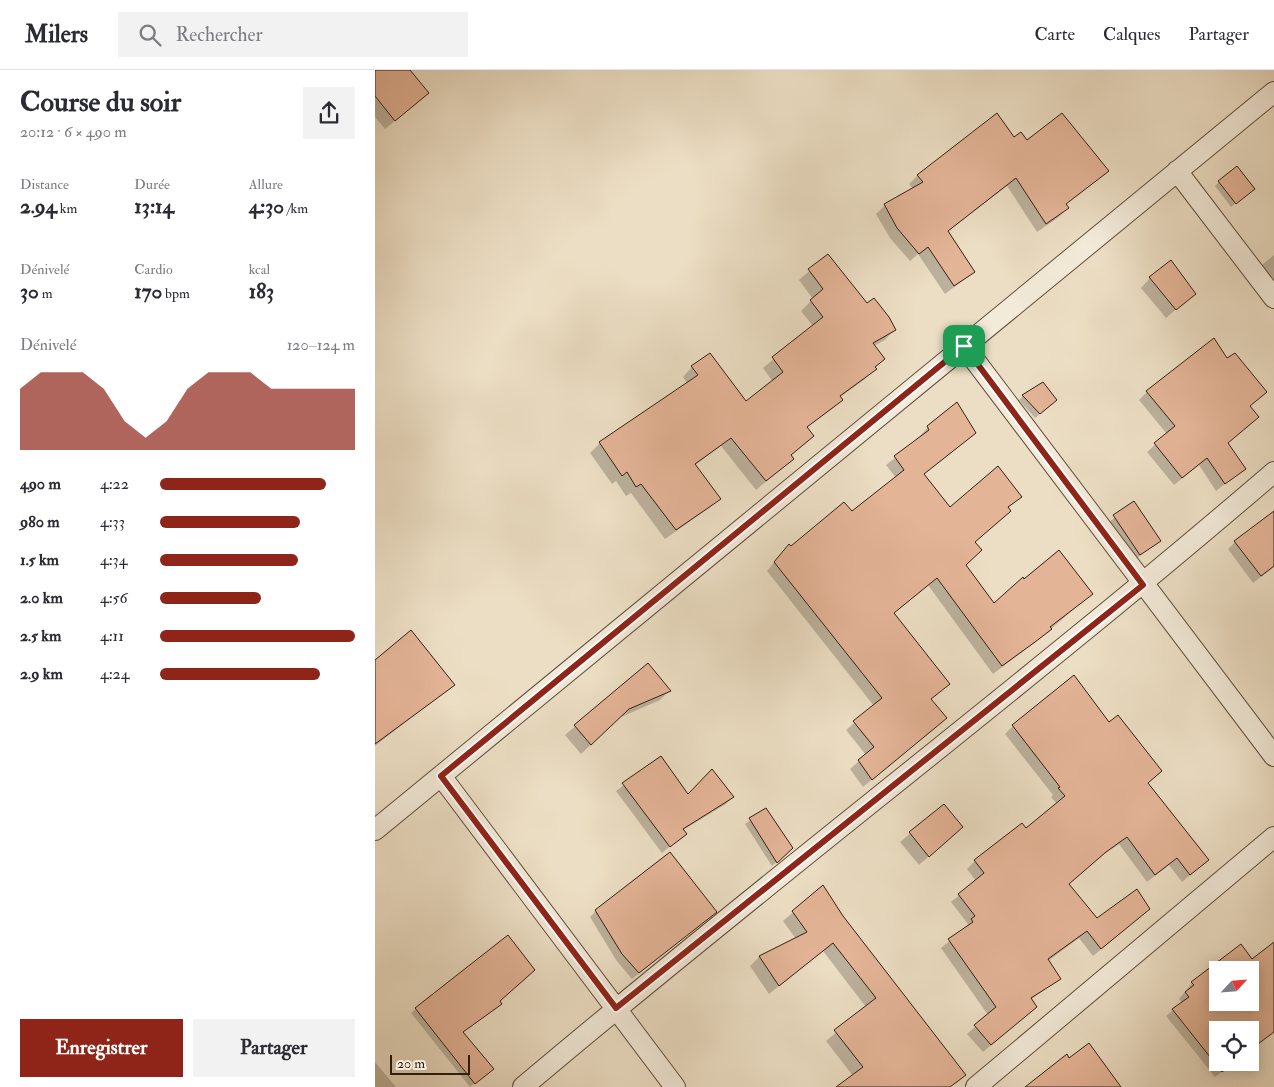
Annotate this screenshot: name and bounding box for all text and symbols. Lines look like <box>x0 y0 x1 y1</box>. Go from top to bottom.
search box <box>118 12 468 57</box>
text: Milers <box>25 19 88 50</box>
icon: search <box>136 21 164 49</box>
text: Rechercher <box>176 23 262 47</box>
text: Carte <box>1034 23 1075 46</box>
text: Calques <box>1103 23 1160 46</box>
text: Partager <box>1188 23 1249 46</box>
text: Course du soir <box>20 85 181 120</box>
button: share <box>303 87 355 139</box>
text: 20:12 · 6 × 490 m <box>20 122 127 142</box>
text: Distance <box>20 176 69 193</box>
text: Durée <box>134 176 170 193</box>
text: Allure <box>249 176 283 193</box>
text: 2.94 <box>20 193 57 220</box>
text: 13:14 <box>134 193 174 220</box>
text: 4:30 <box>249 193 284 220</box>
text: km <box>57 200 77 217</box>
text: /km <box>284 200 308 217</box>
text: Dénivelé <box>20 261 69 278</box>
text: Cardio <box>134 261 173 278</box>
text: kcal <box>249 261 270 278</box>
text: 30 <box>20 278 39 305</box>
text: 170 <box>134 278 162 305</box>
text: 183 <box>249 278 274 305</box>
text: m <box>39 285 53 302</box>
text: bpm <box>162 285 190 302</box>
pin <box>943 325 985 367</box>
icon: arrive <box>950 332 978 360</box>
text: Dénivelé <box>20 335 76 355</box>
text: 120–124 m <box>287 335 355 355</box>
text: 490 m <box>20 474 61 494</box>
text: 4:22 <box>100 474 129 494</box>
text: 980 m <box>20 512 60 532</box>
text: 4:33 <box>100 512 125 532</box>
text: 1.5 km <box>20 550 59 570</box>
text: 4:34 <box>100 550 127 570</box>
text: 2.0 km <box>20 588 63 608</box>
text: 4:56 <box>100 588 128 608</box>
text: 2.5 km <box>20 626 61 646</box>
text: 4:11 <box>100 626 124 646</box>
text: 2.9 km <box>20 664 63 684</box>
text: 4:24 <box>100 664 129 684</box>
north arrow <box>1209 961 1259 1011</box>
map controls <box>1209 961 1259 1071</box>
button: Enregistrer <box>20 1019 183 1077</box>
button: Partager <box>193 1019 355 1077</box>
button: locate <box>1209 1021 1259 1071</box>
scale bar <box>390 1052 470 1075</box>
text: 20 m <box>397 1055 425 1072</box>

